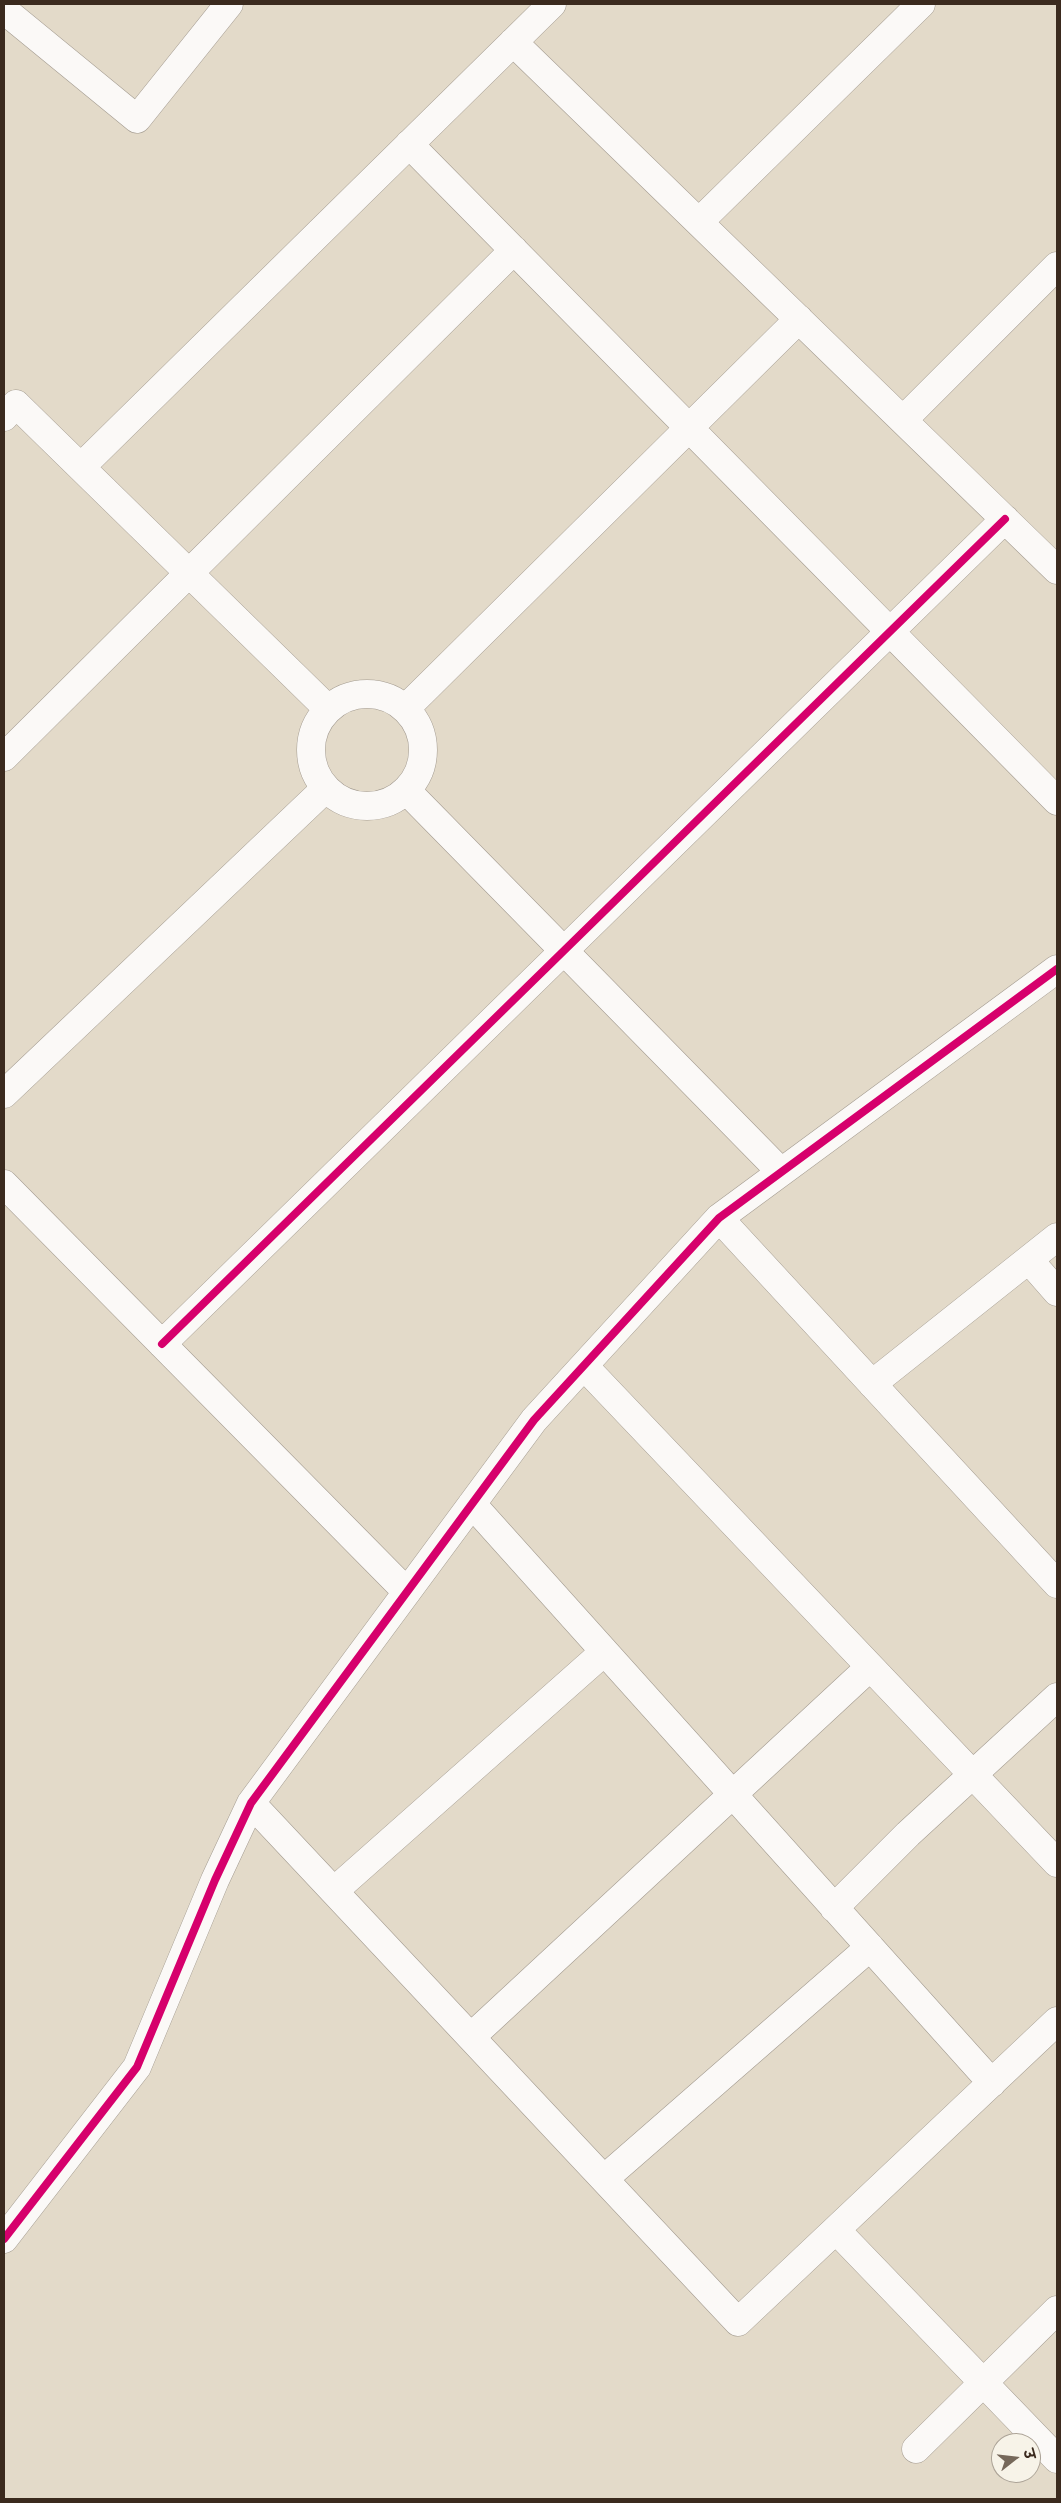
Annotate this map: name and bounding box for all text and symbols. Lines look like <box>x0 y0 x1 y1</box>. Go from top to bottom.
north arrow <box>991 2433 1041 2483</box>
text: उ <box>1020 2447 1039 2461</box>

